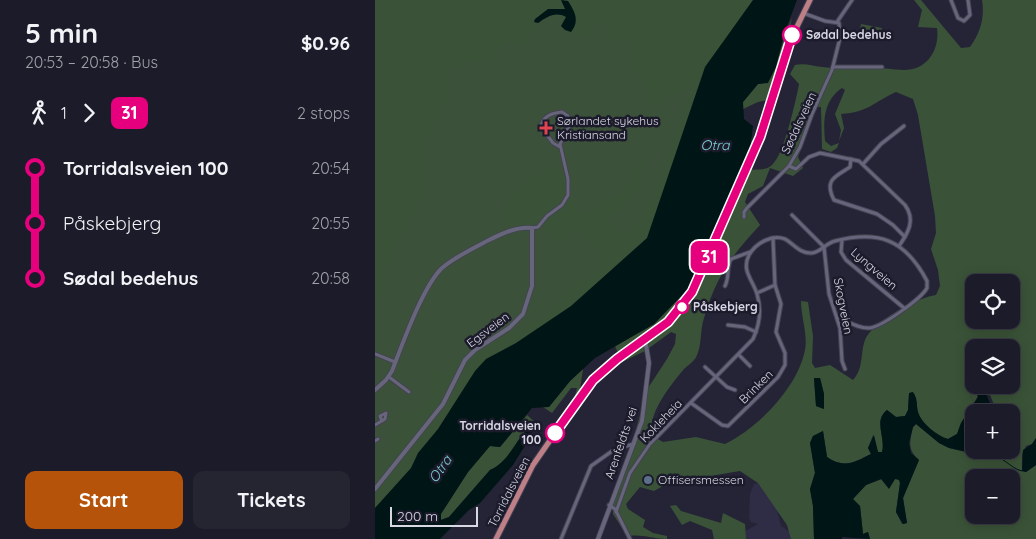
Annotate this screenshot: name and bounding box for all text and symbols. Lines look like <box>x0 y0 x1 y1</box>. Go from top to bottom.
text: 5 min <box>25 15 98 50</box>
marker: Sødal bedehus <box>782 25 802 45</box>
place label: Sødal bedehus <box>806 27 892 42</box>
text: $0.96 <box>301 31 350 55</box>
text: 20:53 – 20:58 · Bus <box>25 52 158 72</box>
street label: Sødalsveien <box>778 90 819 156</box>
icon: walk <box>25 99 53 127</box>
icon: forward <box>75 99 103 127</box>
text: 31 <box>121 101 138 124</box>
text: 1 <box>61 103 67 123</box>
text: 2 stops <box>297 103 350 123</box>
place label: Sørlandet sykehus Kristiansand <box>557 113 659 142</box>
marker: Sørlandet sykehus Kristiansand <box>539 121 553 135</box>
water label: Otra <box>700 136 731 154</box>
text: Torridalsveien 100 <box>63 156 228 180</box>
text: 20:54 <box>311 158 350 178</box>
text: Påskebjerg <box>63 211 161 235</box>
text: 20:55 <box>311 213 350 233</box>
line badge: 31 <box>687 241 731 273</box>
street label: Lyngveien <box>848 244 901 293</box>
text: 31 <box>701 245 717 268</box>
text: Sødal bedehus <box>63 266 198 290</box>
text: 20:58 <box>311 268 350 288</box>
map controls <box>965 274 1020 524</box>
button: locate <box>965 274 1020 329</box>
street label: Skogveien <box>831 276 856 335</box>
place label: Påskebjerg <box>693 299 758 314</box>
marker: Påskebjerg <box>675 300 689 314</box>
street label: Egsveien <box>464 309 512 350</box>
button: layers <box>965 339 1020 394</box>
street label: Brinken <box>736 367 776 407</box>
street label: Kokleheia <box>636 396 685 445</box>
button: + <box>965 404 1020 459</box>
street label: Arenfeldts vei <box>601 405 640 481</box>
place label: Torridalsveien 100 <box>459 418 541 447</box>
marker: Torridalsveien 100 <box>545 423 565 443</box>
water label: Otra <box>424 451 457 486</box>
street label: Torridalsveien <box>484 454 533 530</box>
button: − <box>965 469 1020 524</box>
button: Start <box>25 471 183 529</box>
button: Tickets <box>193 471 350 529</box>
place label: Offisersmessen <box>658 472 744 487</box>
marker: Offisersmessen <box>642 474 654 486</box>
scale bar <box>390 504 477 527</box>
text: 200 m <box>397 507 438 525</box>

